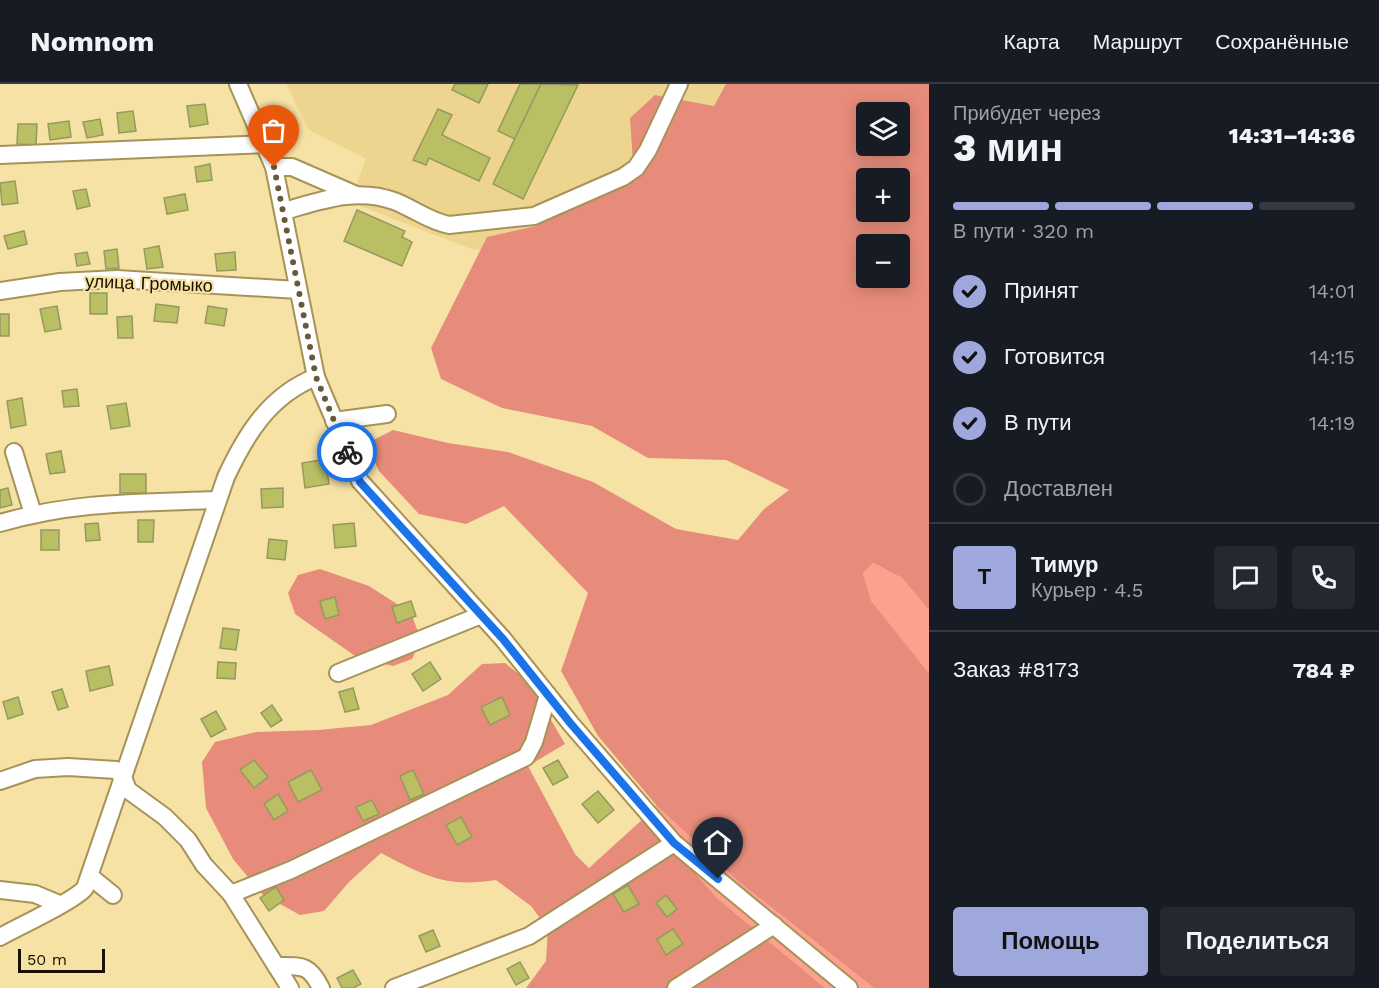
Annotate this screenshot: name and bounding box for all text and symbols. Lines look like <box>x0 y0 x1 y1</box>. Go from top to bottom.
text: Nomnom <box>30 25 154 58</box>
text: Карта <box>1004 29 1060 54</box>
text: Маршрут <box>1093 29 1182 54</box>
text: Сохранённые <box>1215 29 1349 54</box>
text: Прибудет через <box>953 101 1101 125</box>
map controls <box>856 102 910 288</box>
button: layers <box>856 102 910 156</box>
pin <box>248 105 299 167</box>
icon: bag <box>257 114 290 147</box>
text: 14:31–14:36 <box>1229 123 1355 148</box>
text: 3 мин <box>953 125 1063 170</box>
button: + <box>856 168 910 222</box>
text: В пути · 320 m <box>953 219 1094 243</box>
button: − <box>856 234 910 288</box>
street label: улица Громыко <box>85 270 213 296</box>
icon: check <box>953 275 986 308</box>
text: Принят <box>1004 278 1078 303</box>
text: 14:01 <box>1309 279 1355 303</box>
icon: check <box>953 341 986 374</box>
text: Готовится <box>1004 344 1105 369</box>
text: 14:15 <box>1310 345 1355 369</box>
icon: check <box>953 407 986 440</box>
text: В пути <box>1004 410 1071 435</box>
text: 14:19 <box>1309 411 1355 435</box>
courier <box>317 422 377 482</box>
icon: bike <box>331 436 364 469</box>
text: Доставлен <box>1004 476 1113 501</box>
button: chat <box>1214 546 1277 609</box>
button: phone <box>1292 546 1355 609</box>
text: Тимур <box>1031 552 1099 577</box>
text: Т <box>978 564 991 589</box>
text: Курьер · 4.5 <box>1031 578 1143 602</box>
text: Заказ #8173 <box>953 657 1080 682</box>
text: 784 ₽ <box>1293 658 1355 683</box>
pin <box>692 817 743 879</box>
icon: home <box>701 826 734 859</box>
button: Помощь <box>953 907 1148 976</box>
button: Поделиться <box>1160 907 1355 976</box>
scale bar <box>18 946 105 974</box>
text: 50 m <box>27 950 67 969</box>

